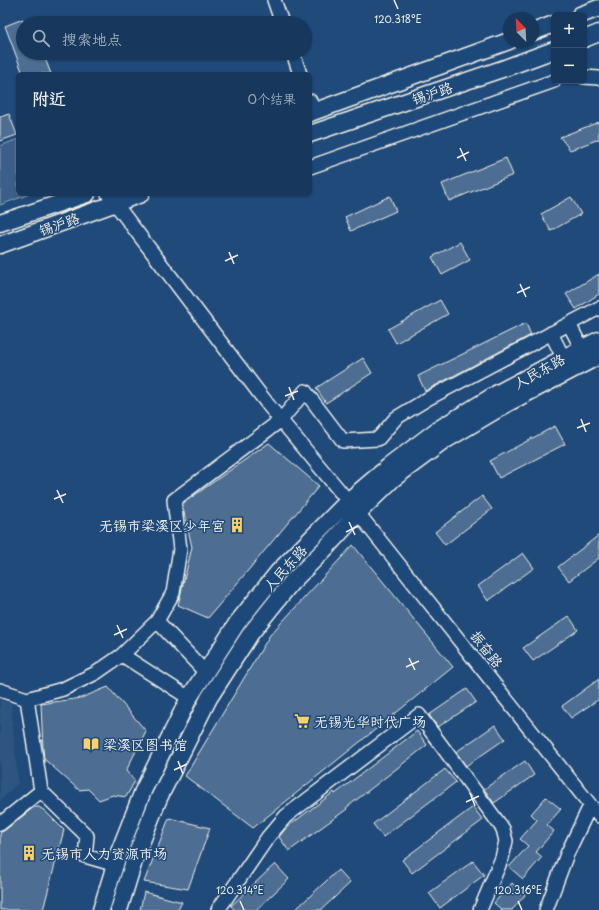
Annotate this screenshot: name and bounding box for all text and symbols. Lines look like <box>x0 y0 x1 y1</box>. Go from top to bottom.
text: 120.318°E <box>374 11 422 26</box>
north arrow <box>503 12 539 48</box>
map controls <box>551 12 587 84</box>
button: + <box>551 12 587 48</box>
search box <box>16 16 312 60</box>
icon: search <box>30 27 52 49</box>
text: 搜索地点 <box>62 27 122 50</box>
button: − <box>551 48 587 84</box>
street label: 锡沪路 <box>409 76 455 110</box>
text: 附近 <box>32 85 66 111</box>
text: 0个结果 <box>247 89 296 108</box>
street label: 锡沪路 <box>36 207 82 241</box>
street label: 人民东路 <box>509 348 569 394</box>
place label: 无锡市梁溪区少年宫 <box>99 515 225 536</box>
building icon: 无锡市梁溪区少年宫 <box>228 516 246 534</box>
street label: 人民东路 <box>258 540 312 596</box>
street label: 振奋路 <box>466 626 508 672</box>
place label: 无锡光华时代广场 <box>314 711 426 732</box>
supermarket icon: 无锡光华时代广场 <box>293 712 311 730</box>
place label: 梁溪区图书馆 <box>103 734 187 755</box>
library icon: 梁溪区图书馆 <box>82 735 100 753</box>
place label: 无锡市人力资源市场 <box>41 843 167 864</box>
building icon: 无锡市人力资源市场 <box>20 844 38 862</box>
text: 120.314°E <box>216 882 264 897</box>
text: 120.316°E <box>494 882 542 897</box>

